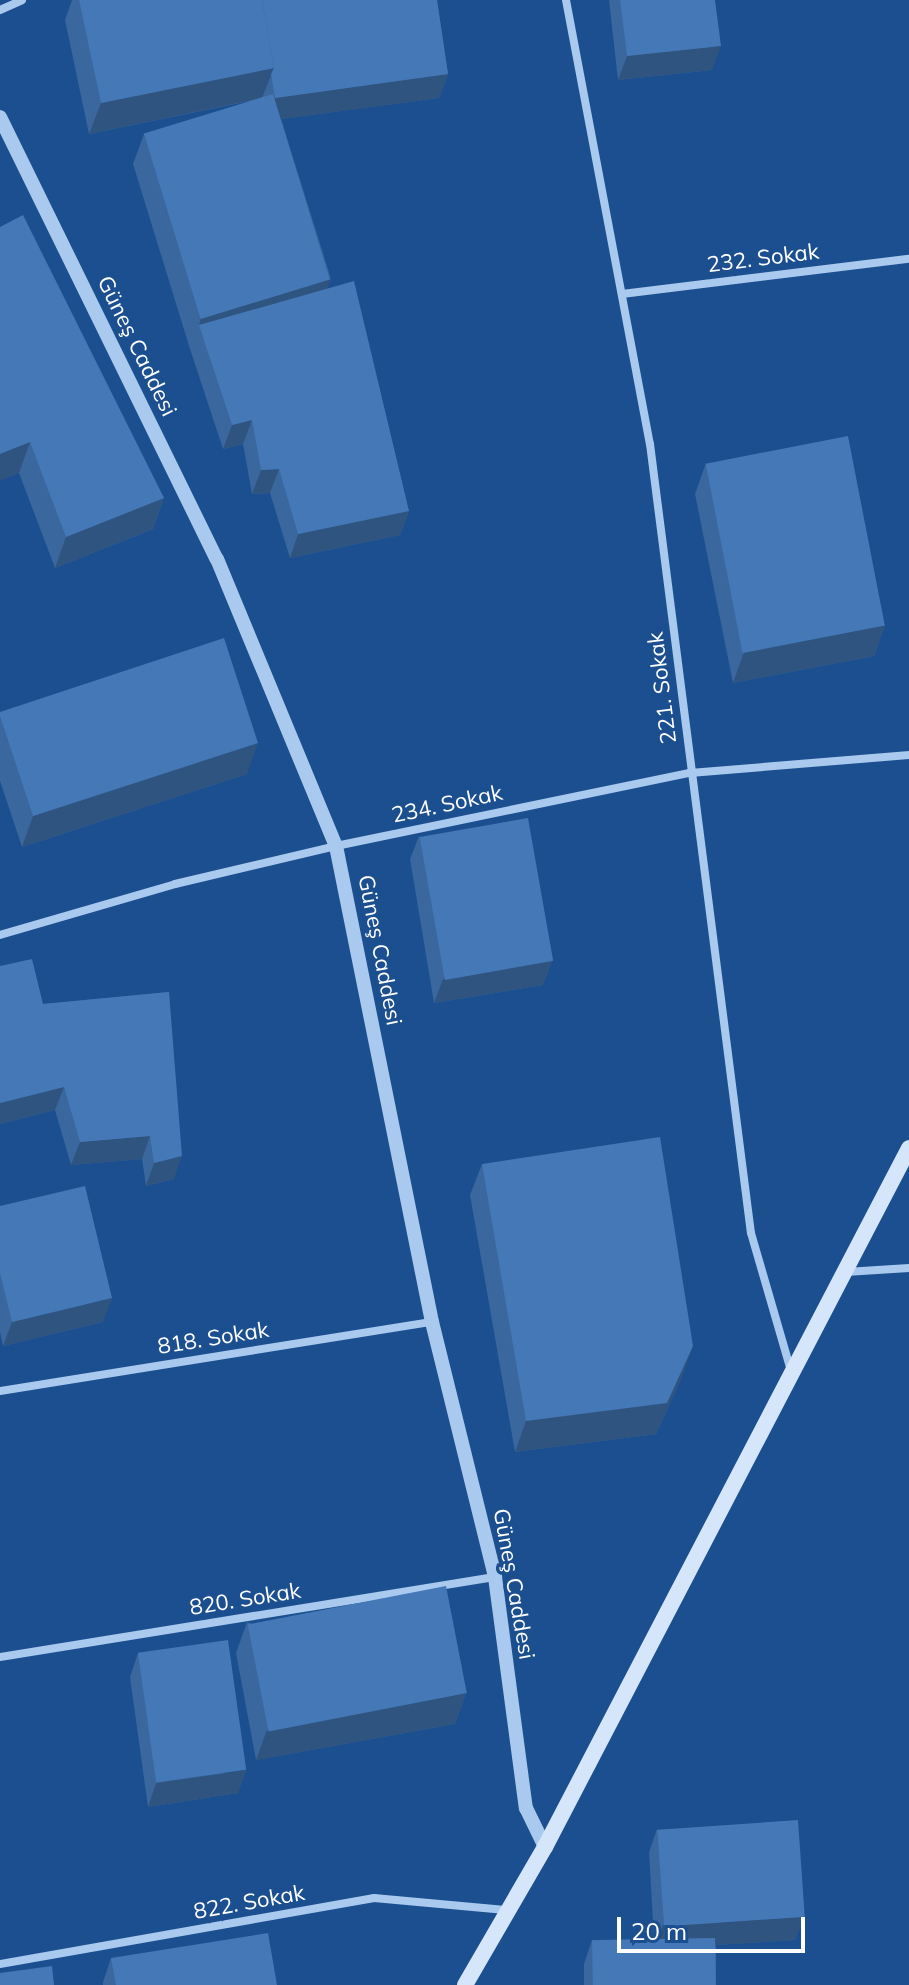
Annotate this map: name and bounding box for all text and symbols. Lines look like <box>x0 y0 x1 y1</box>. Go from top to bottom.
street label: 232. Sokak <box>706 238 820 278</box>
street label: Güneş Caddesi <box>92 272 182 420</box>
street label: 221. Sokak <box>642 631 682 745</box>
street label: 234. Sokak <box>389 779 505 829</box>
street label: Güneş Caddesi <box>352 873 408 1027</box>
street label: 818. Sokak <box>155 1316 271 1360</box>
street label: Güneş Caddesi <box>488 1507 540 1661</box>
street label: 820. Sokak <box>187 1577 303 1621</box>
street label: 822. Sokak <box>191 1879 307 1925</box>
scale bar <box>621 1901 809 1951</box>
text: 20 m <box>631 1916 687 1946</box>

